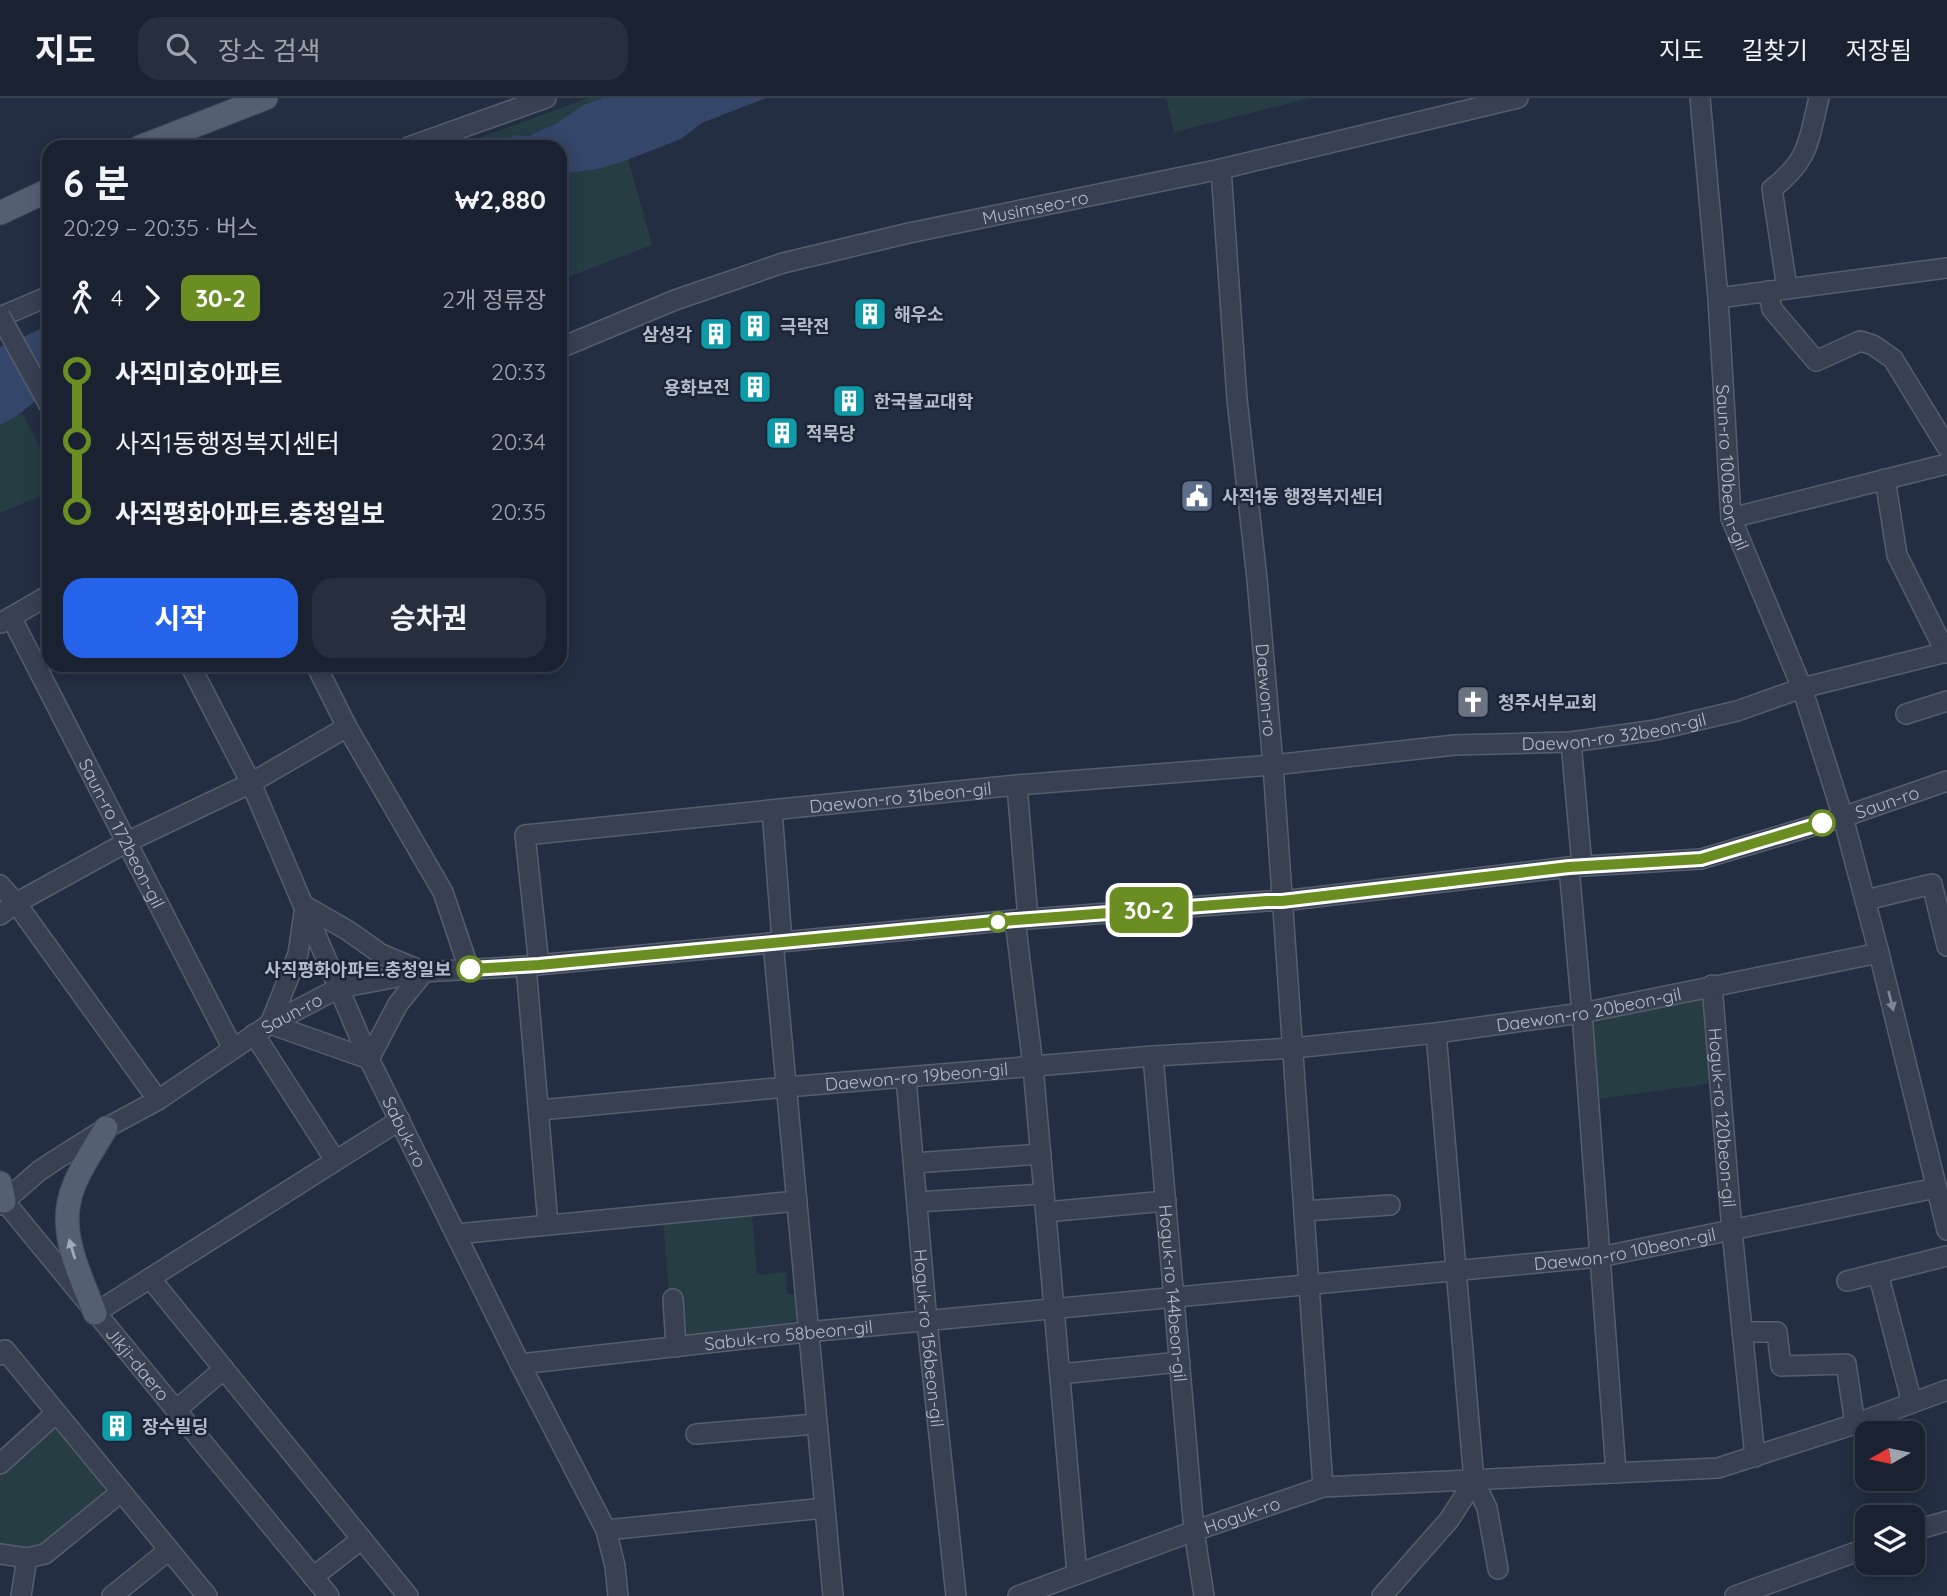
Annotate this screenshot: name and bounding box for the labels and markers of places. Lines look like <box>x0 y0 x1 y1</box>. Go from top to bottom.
building icon: 해우소 <box>851 295 889 333</box>
place label: 해우소 <box>894 303 944 326</box>
building icon: 극락전 <box>736 307 774 345</box>
building icon: 삼성각 <box>697 315 735 353</box>
place label: 극락전 <box>780 315 830 338</box>
place label: 삼성각 <box>642 323 692 346</box>
building icon: 용화보전 <box>736 368 774 406</box>
place label: 용화보전 <box>664 376 730 399</box>
building icon: 한국불교대학 <box>830 382 868 420</box>
place label: 한국불교대학 <box>874 390 974 413</box>
building icon: 적묵당 <box>763 414 801 452</box>
place label: 적묵당 <box>806 422 856 445</box>
public building icon: 사직1동 행정복지센터 <box>1178 477 1216 515</box>
place label: 사직1동 행정복지센터 <box>1222 485 1383 508</box>
church icon: 청주서부교회 <box>1454 683 1492 721</box>
place label: 청주서부교회 <box>1498 691 1597 714</box>
unlabelled marker <box>1809 810 1835 836</box>
unlabelled marker <box>988 912 1008 932</box>
marker: 사직평화아파트.충청일보 <box>457 956 483 982</box>
place label: 사직평화아파트.충청일보 <box>264 958 451 981</box>
building icon: 장수빌딩 <box>98 1407 136 1445</box>
place label: 장수빌딩 <box>142 1415 208 1438</box>

